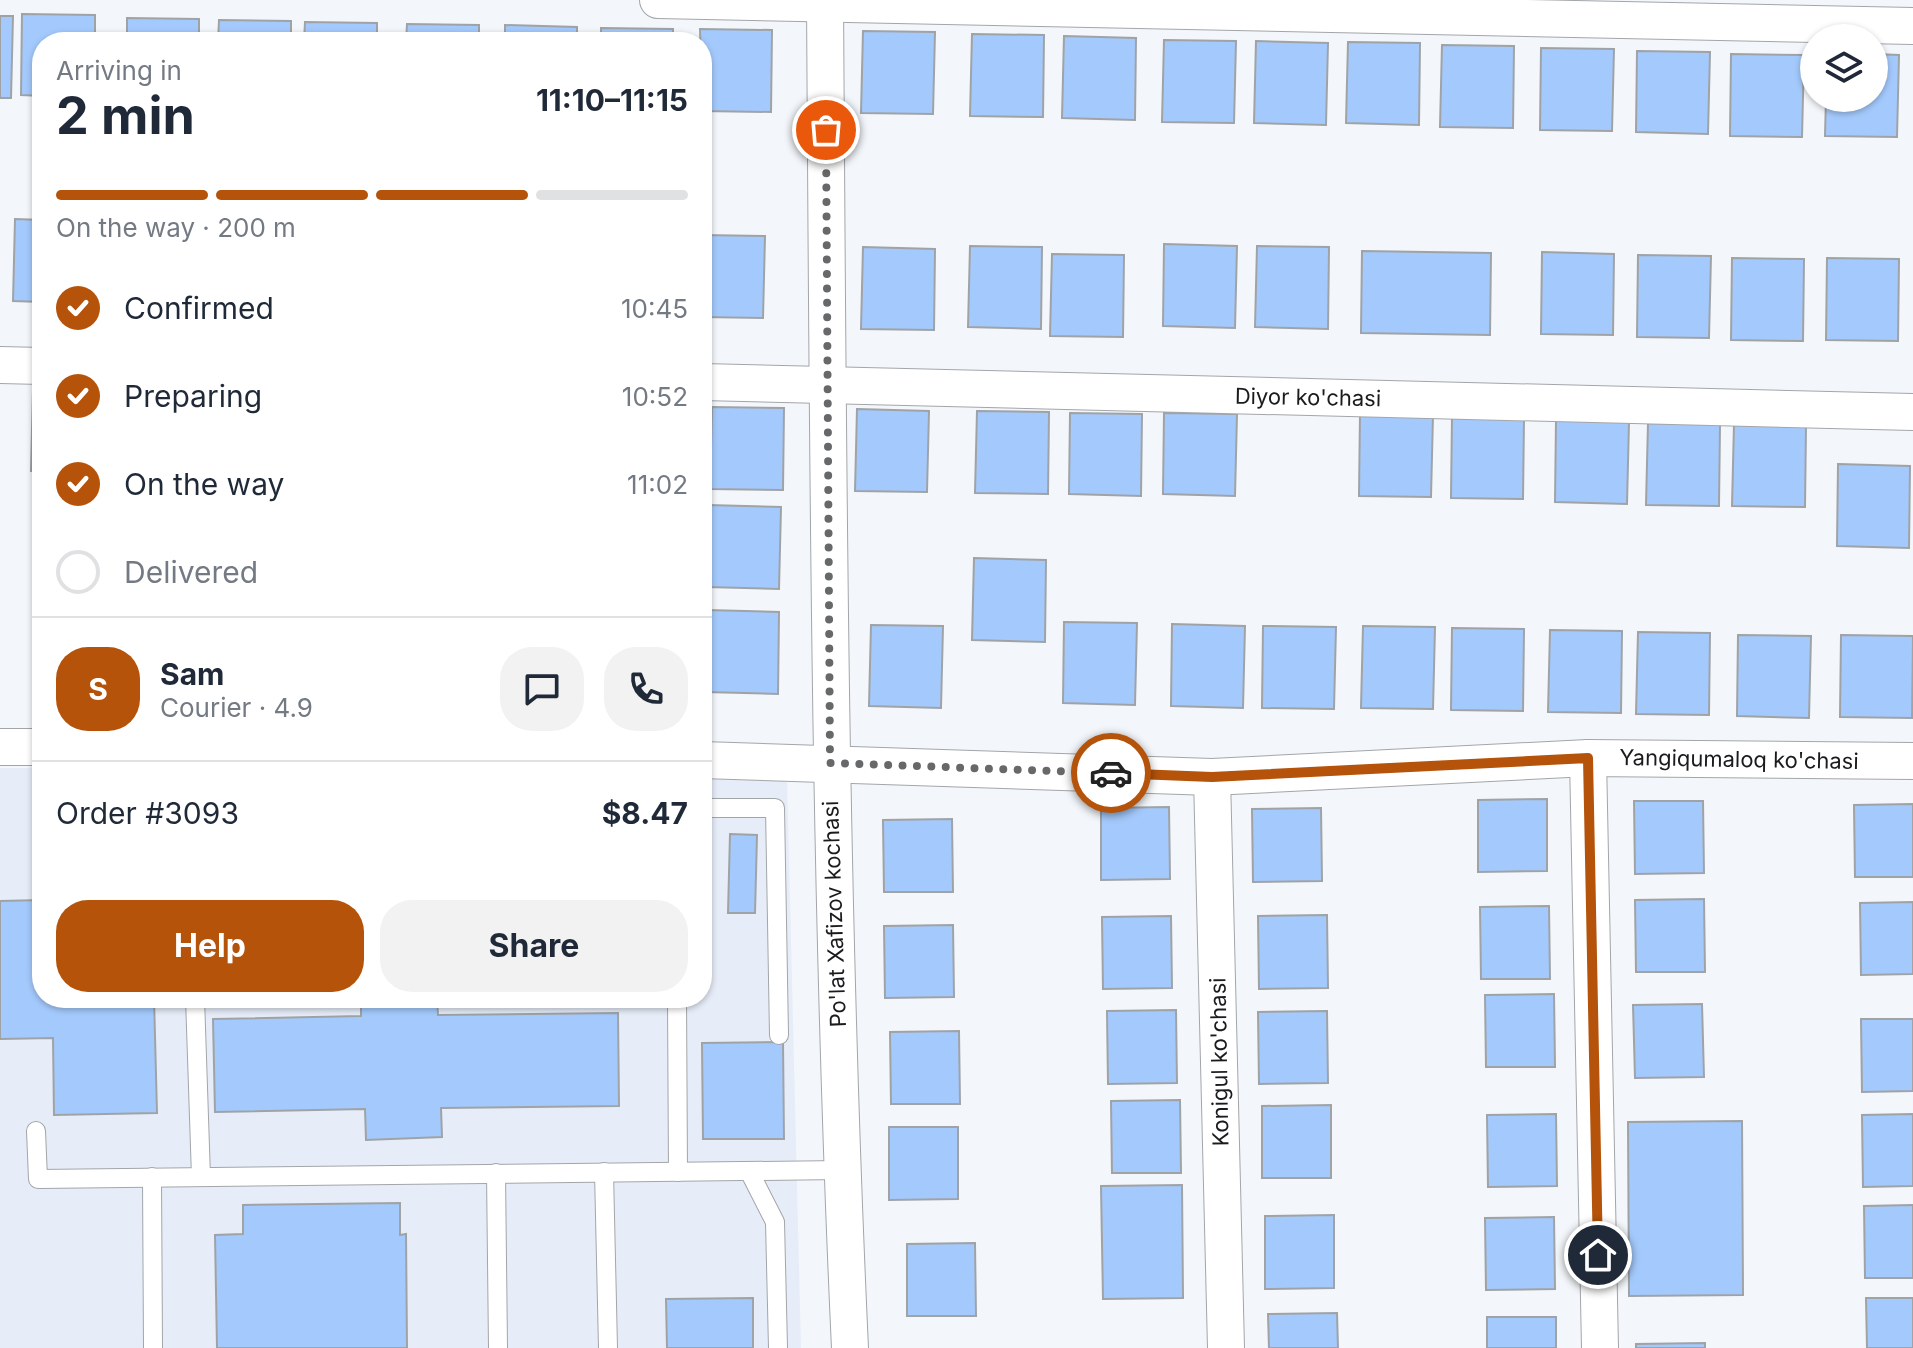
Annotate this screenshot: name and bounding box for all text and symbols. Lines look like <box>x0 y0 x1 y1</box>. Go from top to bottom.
map controls <box>1800 24 1888 112</box>
button: layers <box>1800 24 1888 112</box>
text: Arriving in <box>56 55 182 86</box>
text: 11:10–11:15 <box>536 82 688 118</box>
text: 2 min <box>56 84 195 147</box>
pin <box>792 96 860 164</box>
icon: bag <box>804 108 848 152</box>
text: On the way · 200 m <box>56 212 296 243</box>
icon: check <box>56 286 100 330</box>
text: Confirmed <box>124 290 274 326</box>
text: 10:45 <box>621 293 688 324</box>
icon: check <box>56 374 100 418</box>
text: Preparing <box>124 378 262 414</box>
text: 10:52 <box>622 381 688 412</box>
street label: Diyor ko'chasi <box>1235 383 1381 411</box>
icon: check <box>56 462 100 506</box>
text: On the way <box>124 466 284 502</box>
text: 11:02 <box>627 469 688 500</box>
text: Delivered <box>124 554 258 590</box>
button: chat <box>500 647 584 731</box>
button: phone <box>604 647 688 731</box>
text: Sam <box>160 656 224 692</box>
text: S <box>88 671 108 707</box>
text: Courier · 4.9 <box>160 692 313 723</box>
courier <box>1071 733 1151 813</box>
street label: Yangiqumaloq ko'chasi <box>1619 744 1859 774</box>
icon: car <box>1089 751 1133 795</box>
text: Order #3093 <box>56 795 239 831</box>
text: $8.47 <box>602 795 688 831</box>
street label: Po'lat Xafizov kochasi <box>817 800 851 1028</box>
button: Help <box>56 900 364 992</box>
button: Share <box>380 900 688 992</box>
street label: Konigul ko'chasi <box>1205 977 1233 1147</box>
pin <box>1564 1221 1632 1289</box>
icon: home <box>1576 1233 1620 1277</box>

